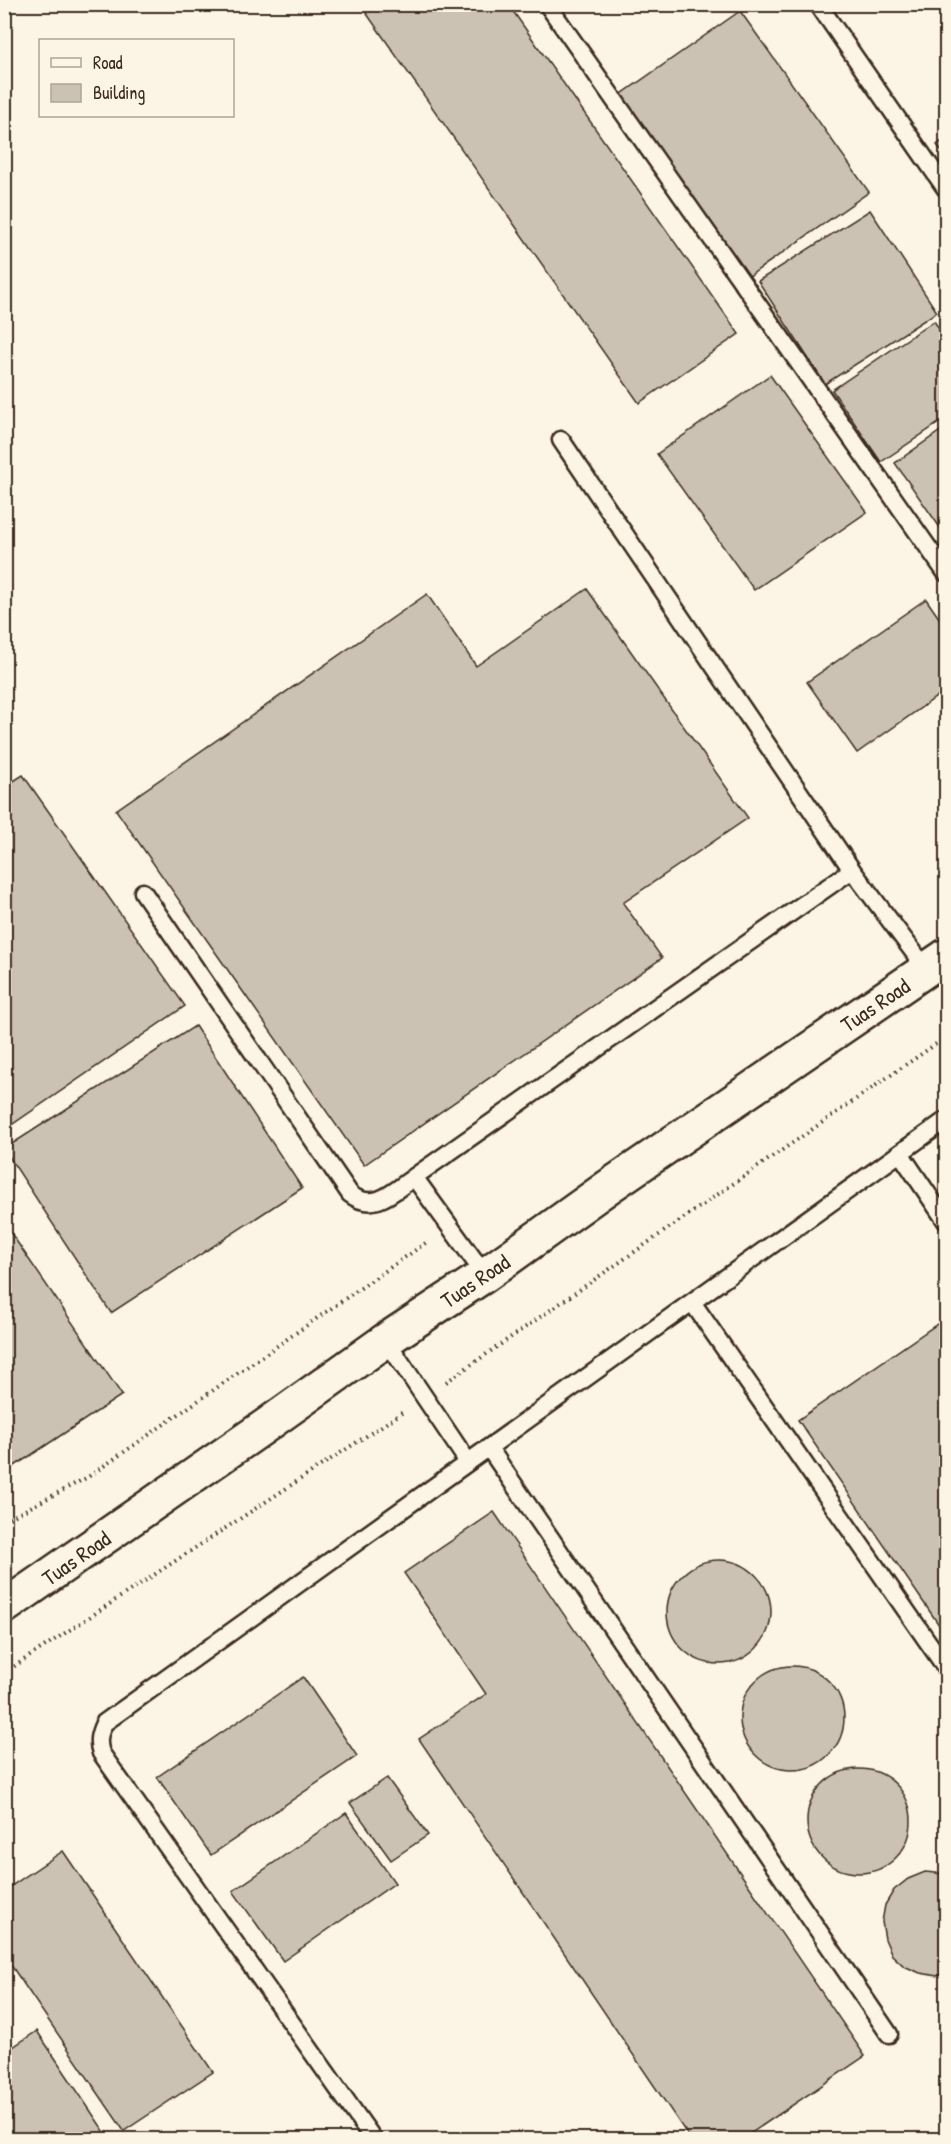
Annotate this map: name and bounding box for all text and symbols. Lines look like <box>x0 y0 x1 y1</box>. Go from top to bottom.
legend <box>39 39 234 117</box>
text: Road <box>93 50 123 75</box>
text: Building <box>93 80 145 105</box>
street label: Tuas Road <box>835 971 916 1039</box>
street label: Tuas Road <box>435 1247 516 1315</box>
street label: Tuas Road <box>36 1523 117 1592</box>

